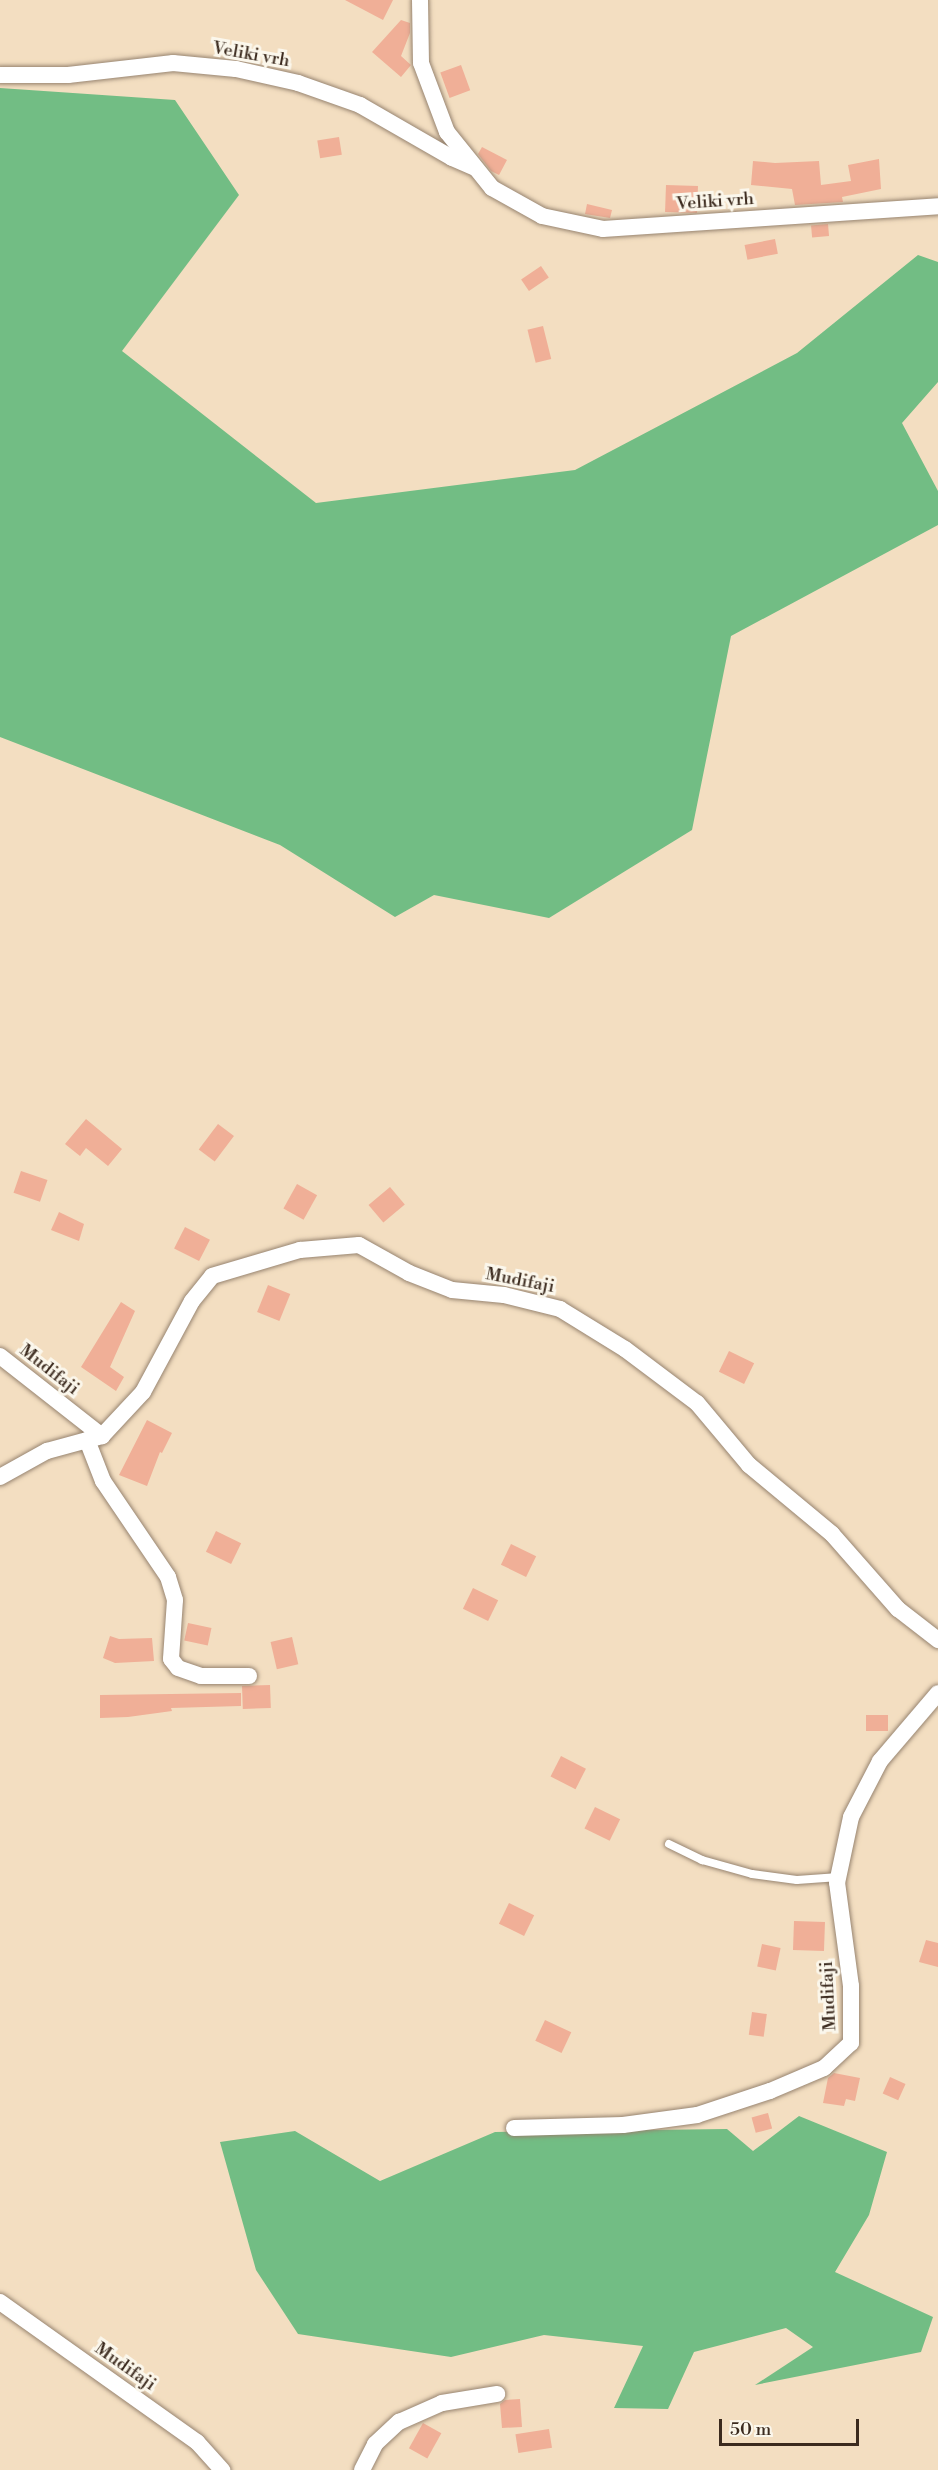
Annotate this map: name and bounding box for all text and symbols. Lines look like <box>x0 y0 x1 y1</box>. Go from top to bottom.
street label: Veliki vrh <box>211 38 291 72</box>
street label: Veliki vrh <box>675 189 755 215</box>
street label: Mudifaji <box>484 1264 556 1298</box>
street label: Mudifaji <box>15 1340 83 1400</box>
street label: Mudifaji <box>816 1961 842 2031</box>
street label: Mudifaji <box>90 2338 160 2396</box>
scale bar <box>722 2407 862 2445</box>
text: 50 m <box>730 2418 771 2441</box>

